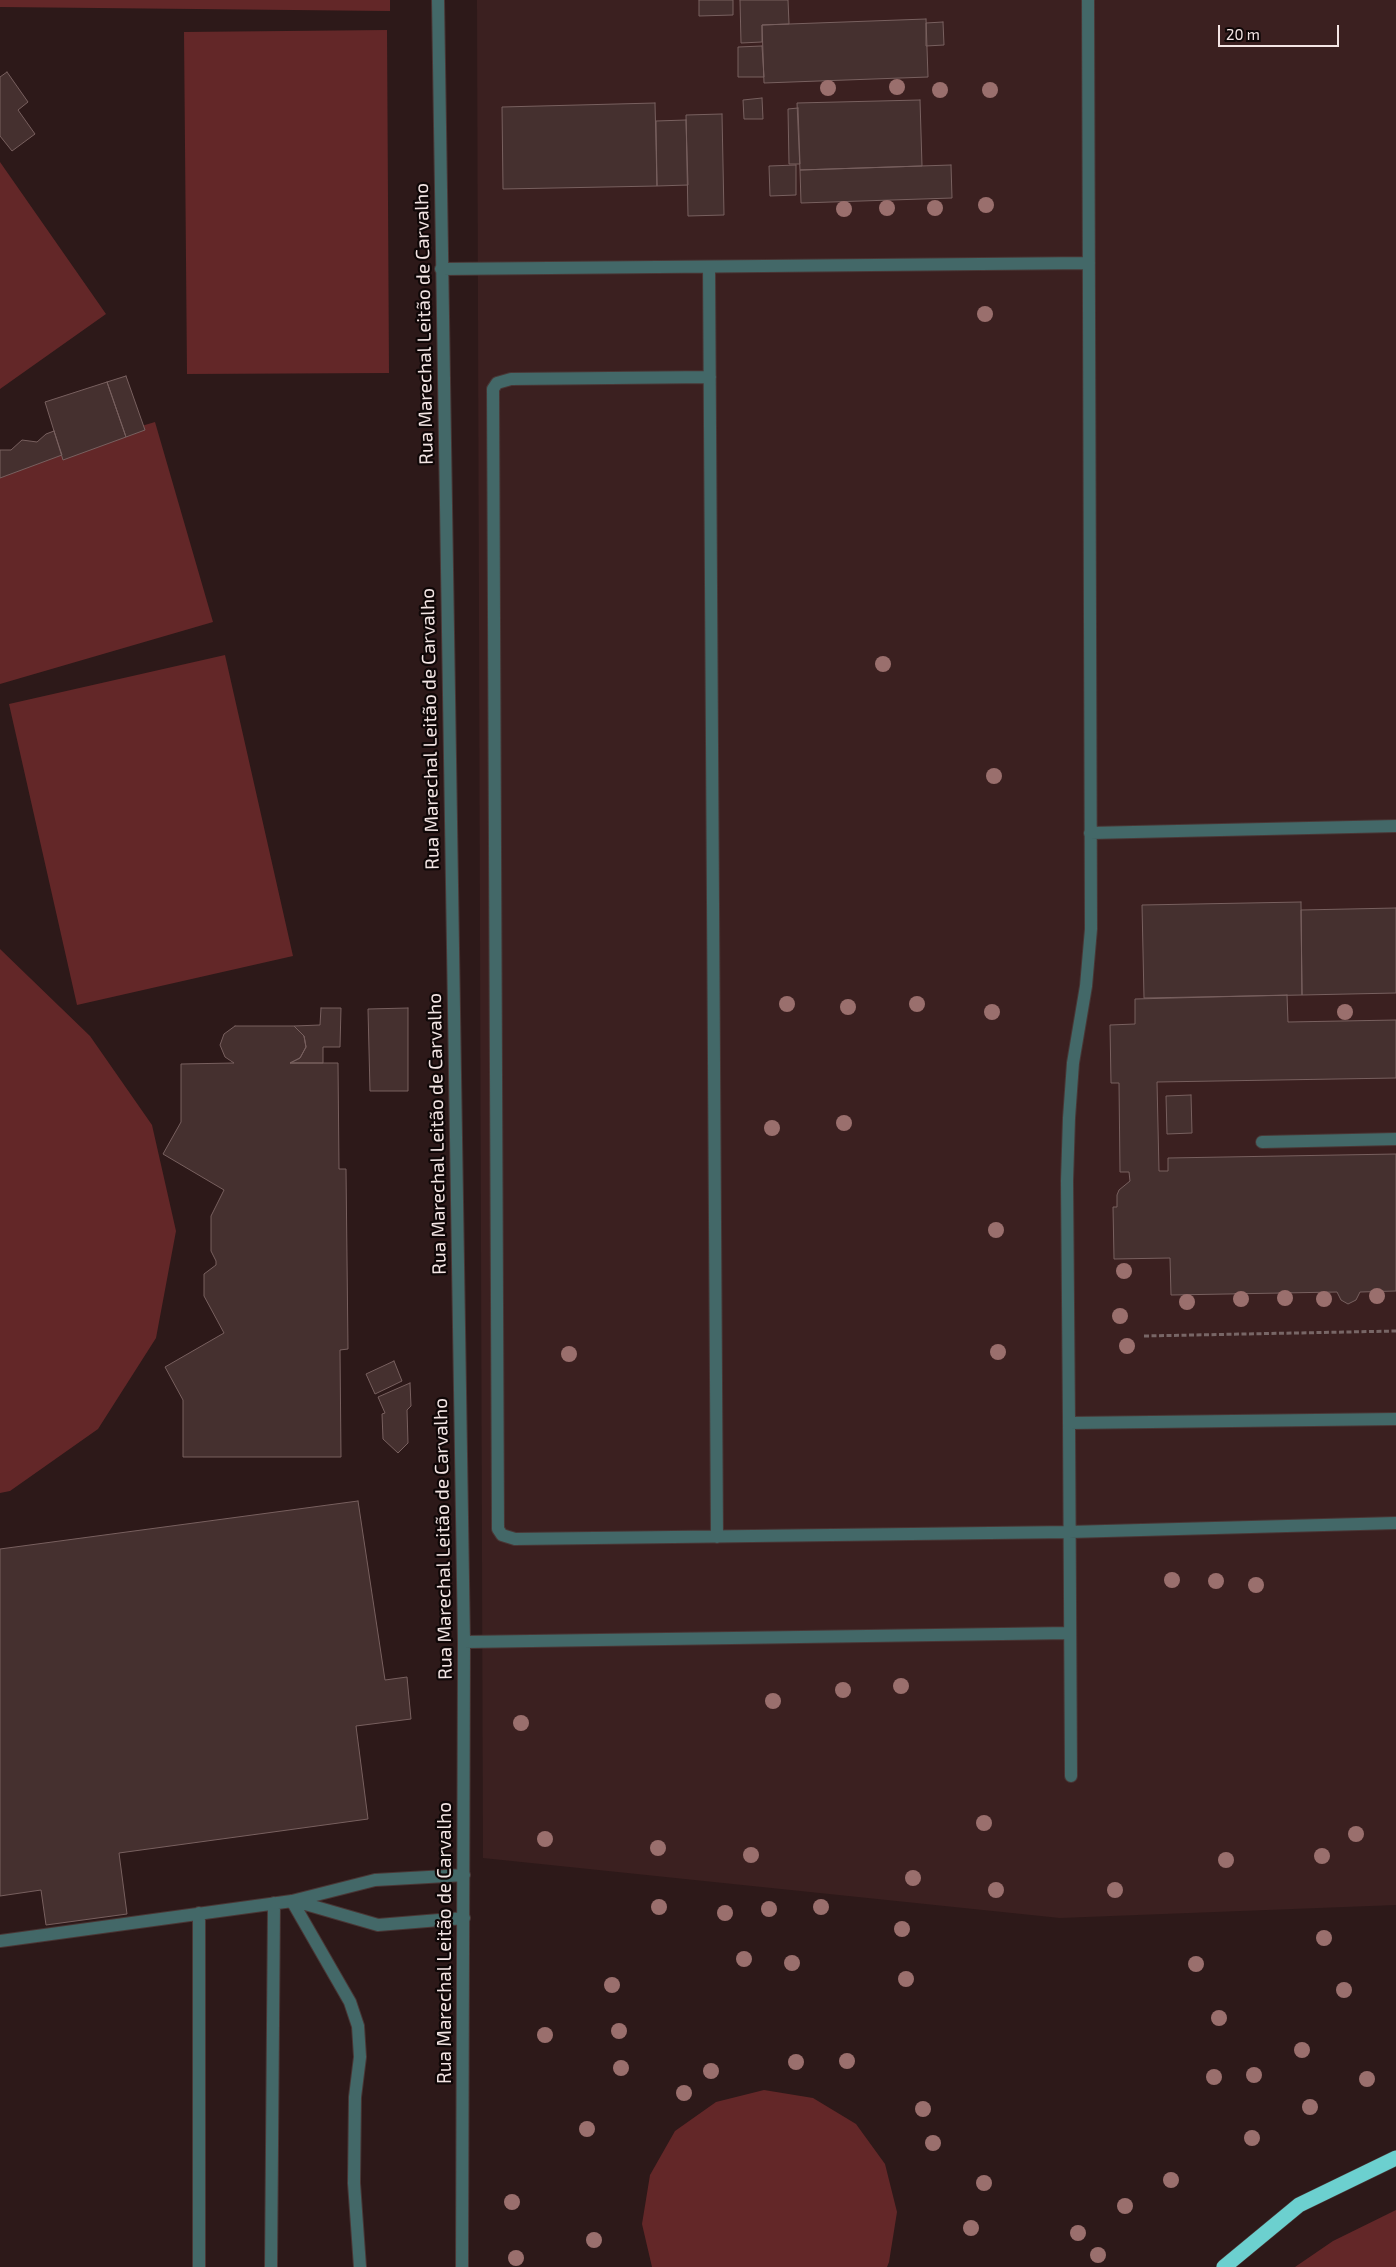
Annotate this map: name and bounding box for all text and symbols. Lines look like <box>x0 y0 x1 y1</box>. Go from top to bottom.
scale bar <box>1221 15 1342 47</box>
text: 20 m <box>1226 25 1260 43</box>
street label: Rua Marechal Leitão de Carvalho <box>410 183 438 465</box>
street label: Rua Marechal Leitão de Carvalho <box>416 588 444 870</box>
street label: Rua Marechal Leitão de Carvalho <box>423 993 451 1275</box>
street label: Rua Marechal Leitão de Carvalho <box>429 1398 457 1680</box>
street label: Rua Marechal Leitão de Carvalho <box>434 1802 456 2084</box>

